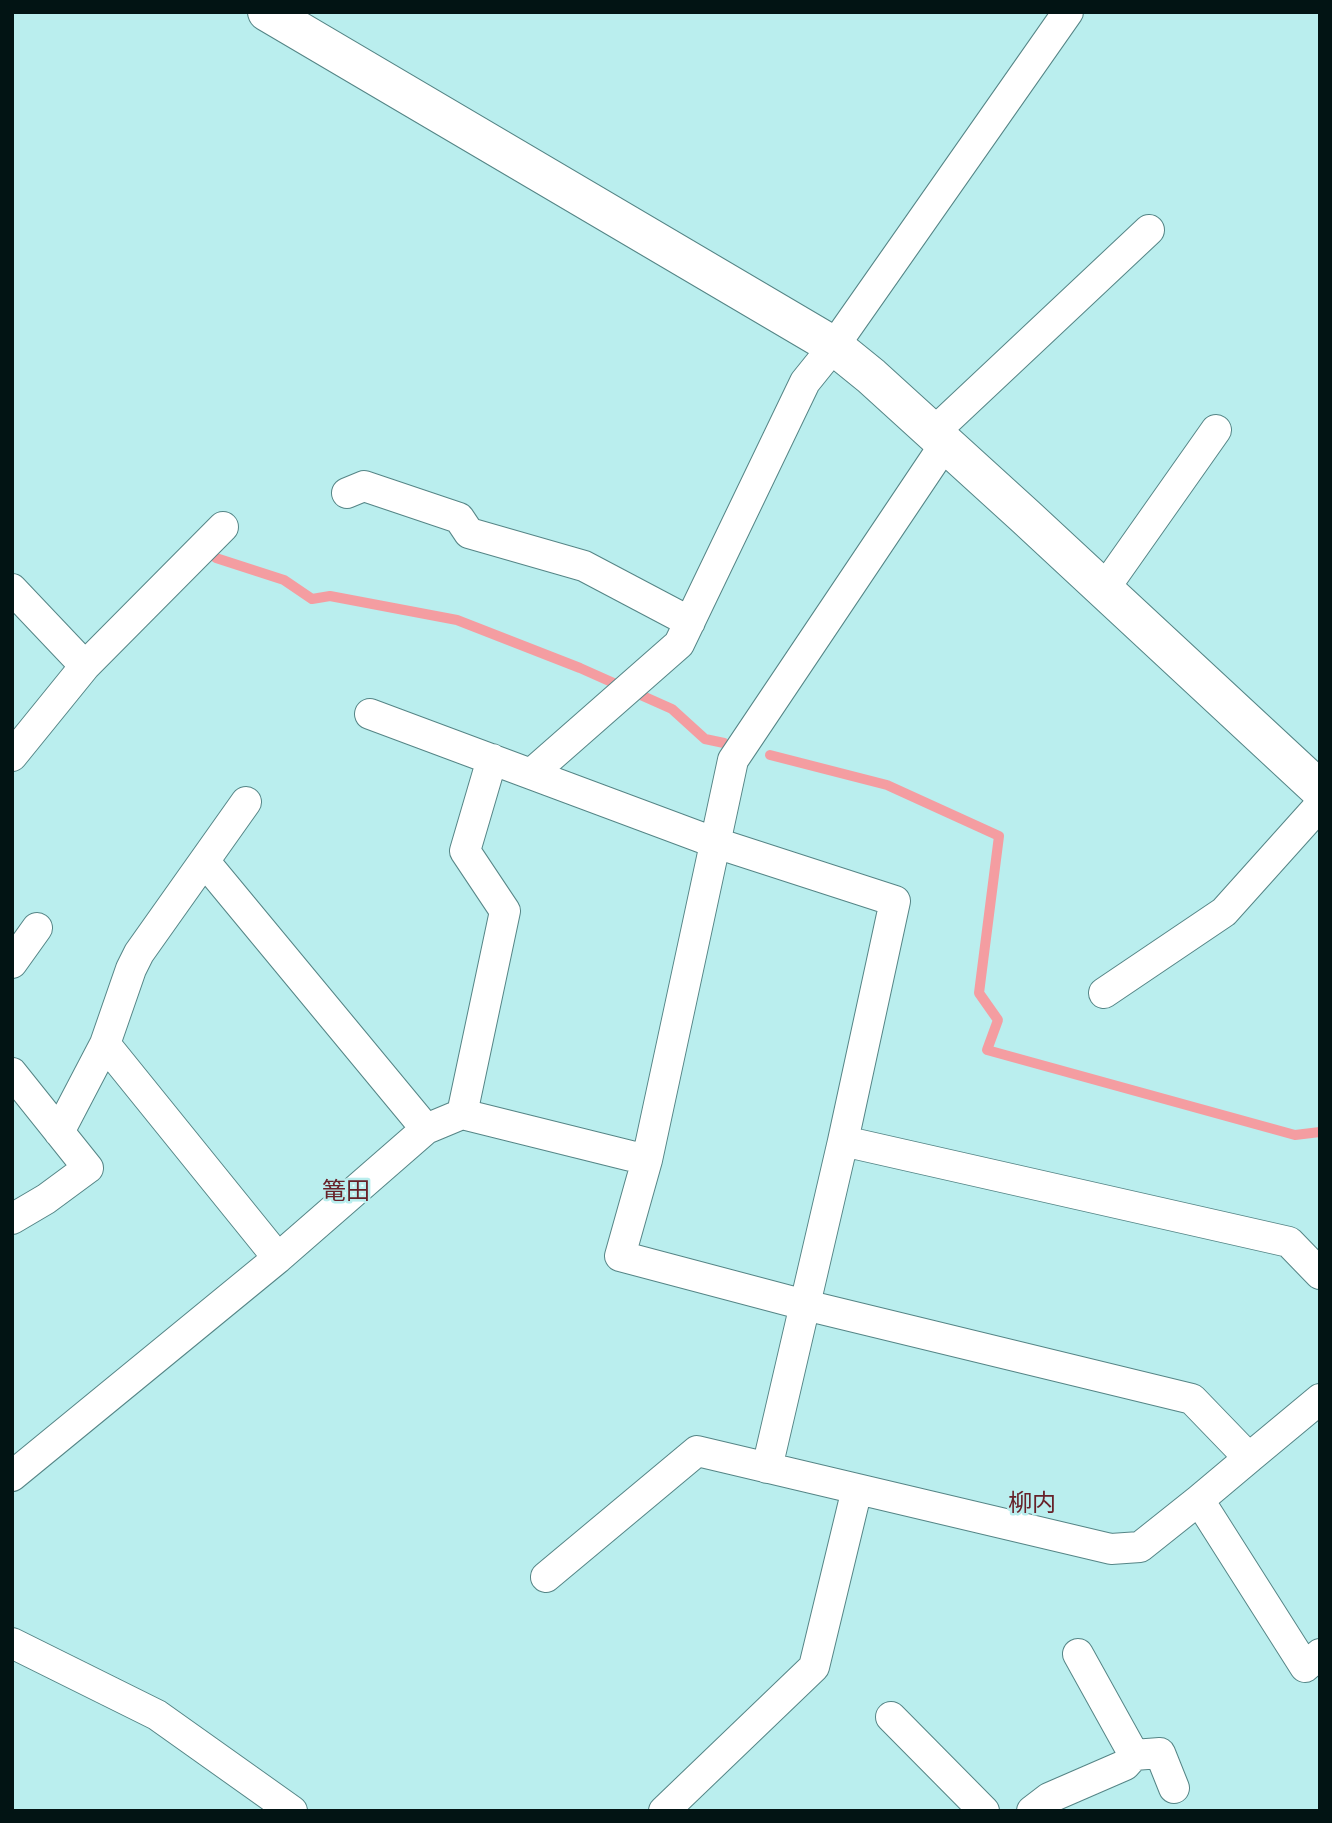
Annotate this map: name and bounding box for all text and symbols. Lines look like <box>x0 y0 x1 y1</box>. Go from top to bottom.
district label: 篭田 <box>322 1179 370 1207</box>
district label: 柳内 <box>1008 1491 1056 1519</box>

